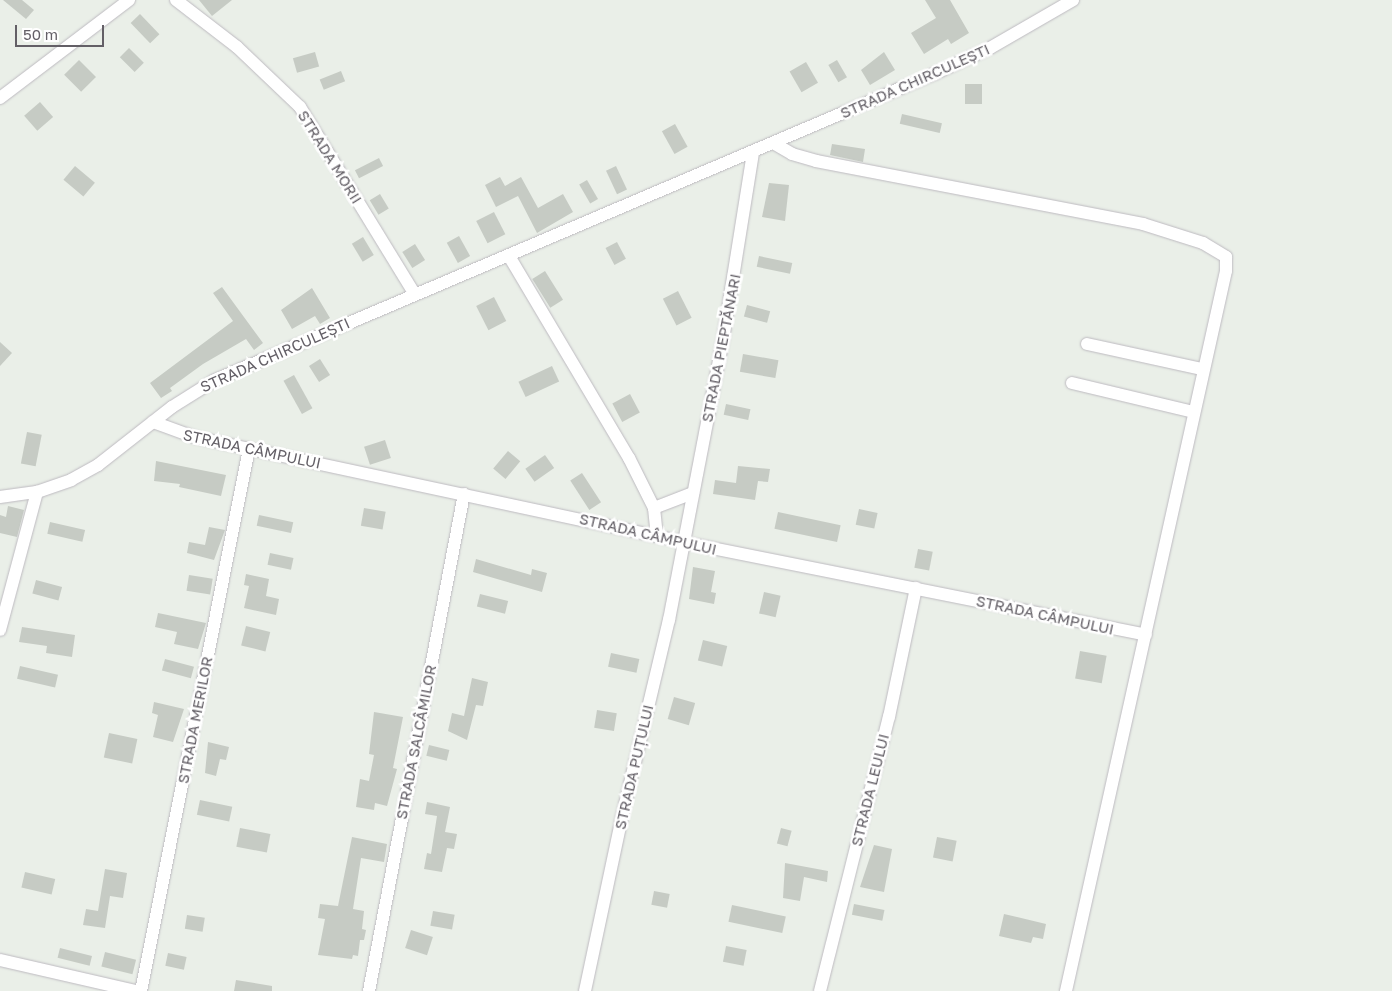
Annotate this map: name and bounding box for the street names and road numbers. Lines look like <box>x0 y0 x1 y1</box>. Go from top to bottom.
street label: STRADA CHIRCULEȘTI <box>837 40 993 122</box>
street label: STRADA MORII <box>294 107 366 207</box>
street label: STRADA PIEPTĂNARI <box>698 272 744 424</box>
street label: STRADA CHIRCULEȘTI <box>197 314 353 396</box>
street label: STRADA CÂMPULUI <box>181 426 323 472</box>
street label: STRADA CÂMPULUI <box>578 509 718 559</box>
street label: STRADA CÂMPULUI <box>974 592 1116 638</box>
street label: STRADA MERILOR <box>174 655 216 785</box>
street label: STRADA SALCÂMILOR <box>392 663 440 821</box>
street label: STRADA PUȚULUI <box>611 703 657 831</box>
street label: STRADA LEULUI <box>847 732 893 848</box>

